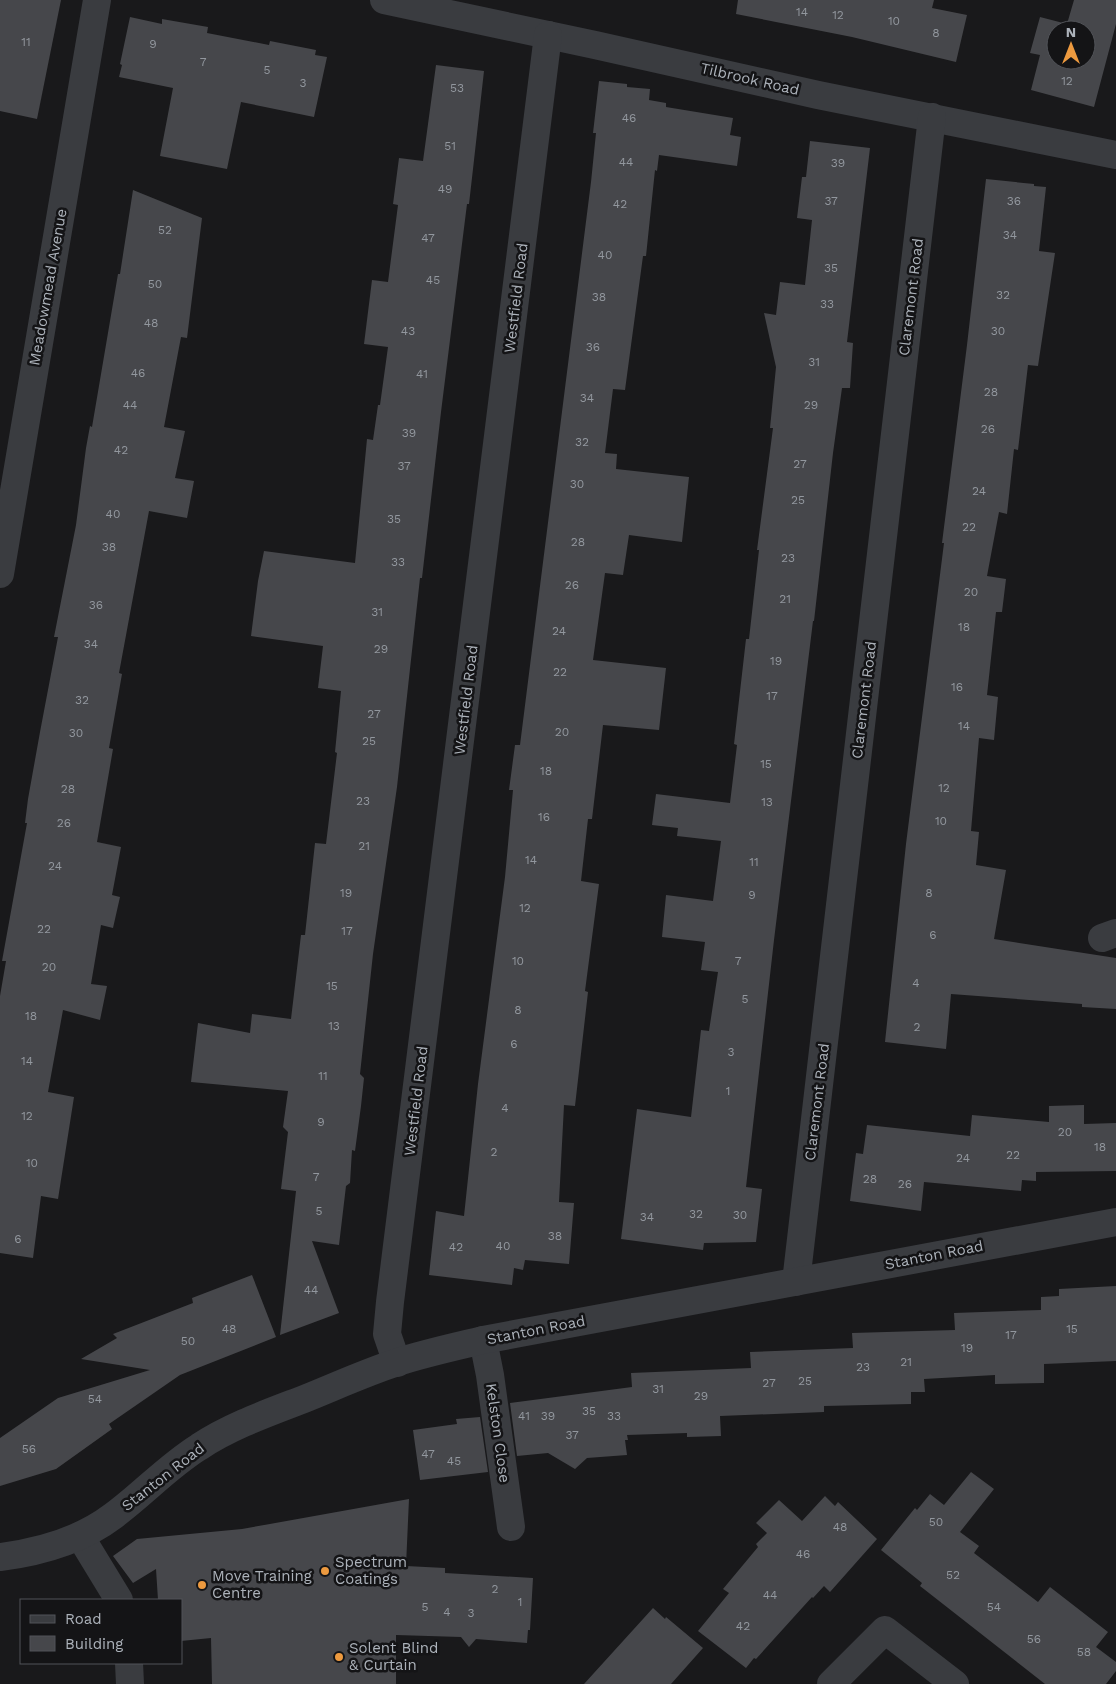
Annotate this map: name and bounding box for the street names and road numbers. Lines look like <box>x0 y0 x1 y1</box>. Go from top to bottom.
street label: Tilbrook Road <box>699 59 801 99</box>
street label: Meadowmead Avenue <box>25 207 71 367</box>
street label: Claremont Road <box>895 237 927 357</box>
street label: Westfield Road <box>500 242 532 354</box>
street label: Claremont Road <box>848 640 880 760</box>
street label: Westfield Road <box>450 644 482 756</box>
street label: Claremont Road <box>801 1042 833 1162</box>
street label: Westfield Road <box>400 1045 432 1157</box>
street label: Stanton Road <box>883 1237 985 1273</box>
street label: Stanton Road <box>485 1312 587 1348</box>
street label: Kelston Close <box>482 1382 514 1484</box>
street label: Stanton Road <box>118 1439 208 1515</box>

